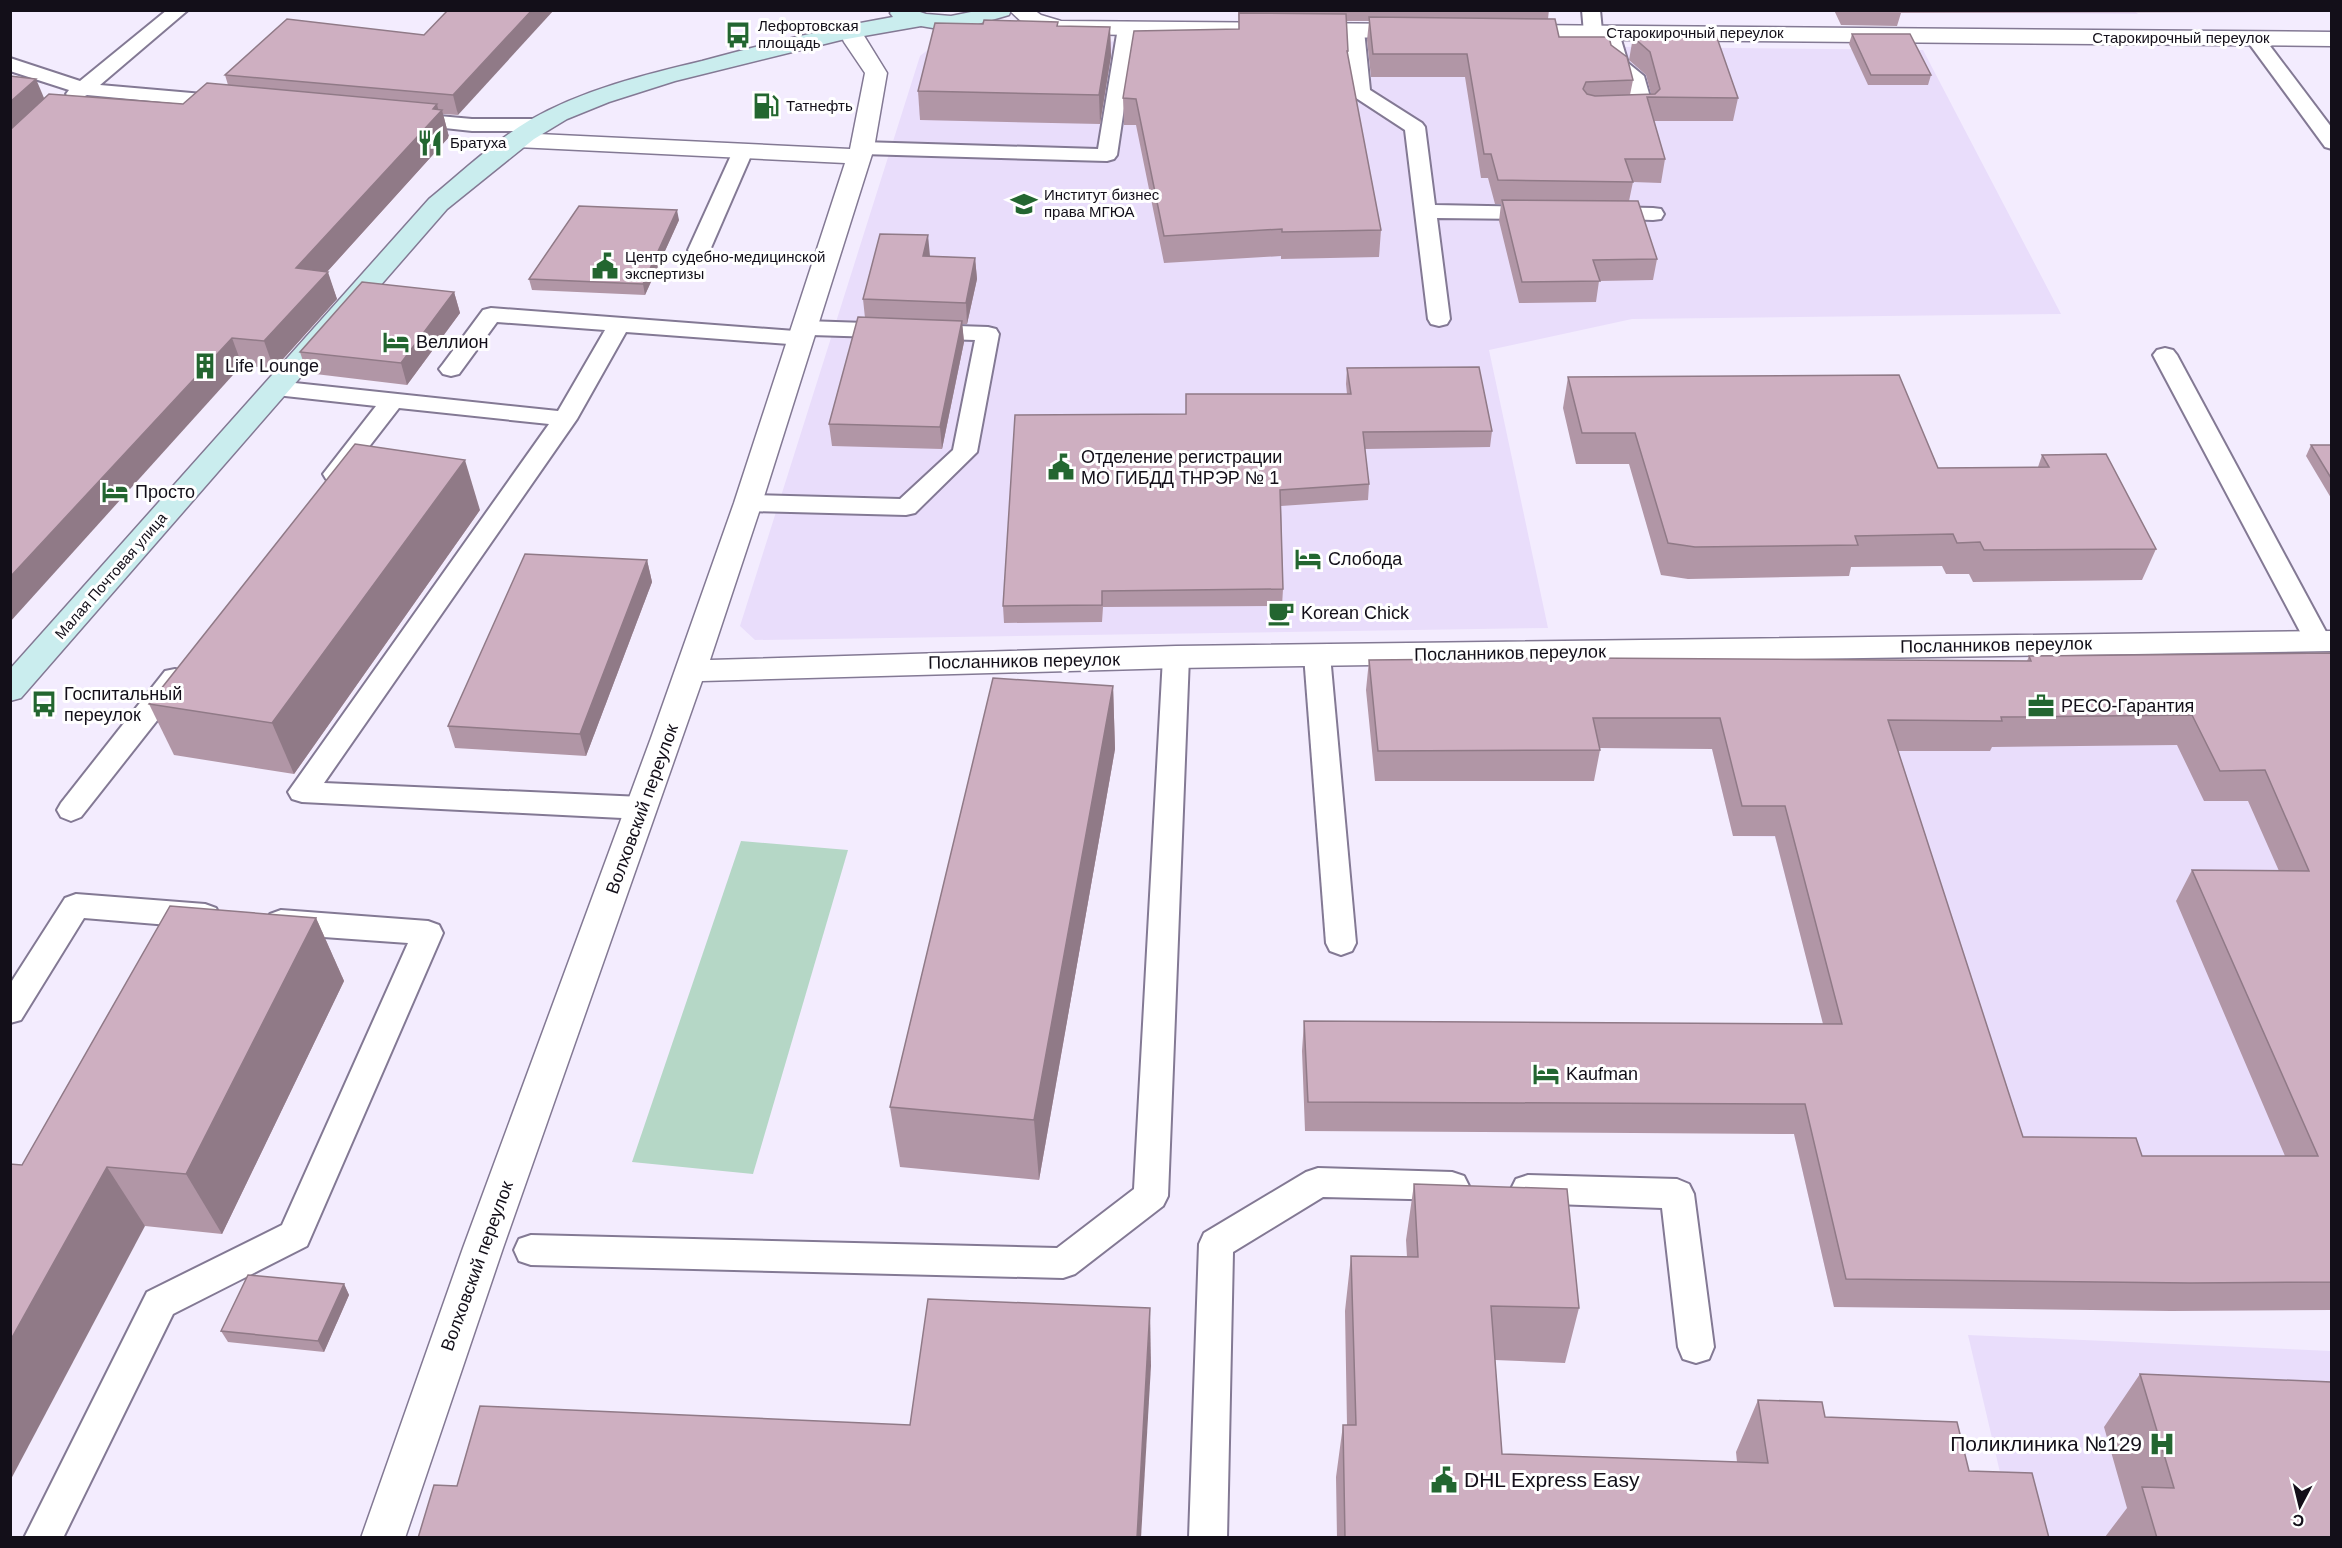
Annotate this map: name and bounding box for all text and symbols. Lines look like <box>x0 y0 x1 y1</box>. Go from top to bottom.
place label: Лефортовская площадь <box>758 17 859 51</box>
bus stop icon: Лефортовская площадь <box>723 20 753 50</box>
street label: Старокирочный переулок <box>1606 24 1784 41</box>
street label: Старокирочный переулок <box>2092 29 2270 46</box>
fuel station icon: Татнефть <box>751 91 781 121</box>
place label: Татнефть <box>786 97 853 114</box>
restaurant icon: Братуха <box>415 128 445 158</box>
place label: Братуха <box>450 134 507 151</box>
place label: Институт бизнес права МГЮА <box>1044 186 1160 220</box>
school or university icon: Институт бизнес права МГЮА <box>1009 189 1039 219</box>
place label: Центр судебно-медицинской экспертизы <box>625 248 825 282</box>
public building icon: Центр судебно-медицинской экспертизы <box>590 251 620 281</box>
hotel icon: Веллион <box>381 327 411 357</box>
place label: Веллион <box>416 332 488 352</box>
building icon: Life Lounge <box>190 351 220 381</box>
place label: Life Lounge <box>225 356 319 376</box>
place label: Отделение регистрации МО ГИБДД ТНРЭР № 1 <box>1081 447 1282 488</box>
public building icon: Отделение регистрации МО ГИБДД ТНРЭР № 1 <box>1046 452 1076 482</box>
hotel icon: Просто <box>100 477 130 507</box>
place label: Просто <box>135 482 195 502</box>
street label: Малая Почтовая улица <box>51 509 171 642</box>
hotel icon: Слобода <box>1293 544 1323 574</box>
place label: Слобода <box>1328 549 1403 569</box>
cafe icon: Korean Chick <box>1266 598 1296 628</box>
place label: Korean Chick <box>1301 603 1410 623</box>
street label: Посланников переулок <box>1900 633 2092 657</box>
street label: Посланников переулок <box>1414 641 1606 665</box>
street label: Посланников переулок <box>928 649 1120 673</box>
place label: Госпитальный переулок <box>64 684 182 725</box>
bus stop icon: Госпитальный переулок <box>29 689 59 719</box>
office icon: РЕСО-Гарантия <box>2026 691 2056 721</box>
place label: РЕСО-Гарантия <box>2061 696 2194 716</box>
street label: Волховский переулок <box>602 721 682 897</box>
hotel icon: Kaufman <box>1531 1059 1561 1089</box>
place label: Kaufman <box>1566 1064 1638 1084</box>
street label: Волховский переулок <box>437 1178 517 1354</box>
hospital icon: Поликлиника №129 <box>2147 1429 2177 1459</box>
place label: Поликлиника №129 <box>1950 1432 2142 1455</box>
public building icon: DHL Express Easy <box>1429 1465 1459 1495</box>
place label: DHL Express Easy <box>1464 1468 1640 1491</box>
north arrow <box>2270 1476 2330 1536</box>
text: С <box>2291 1511 2305 1530</box>

